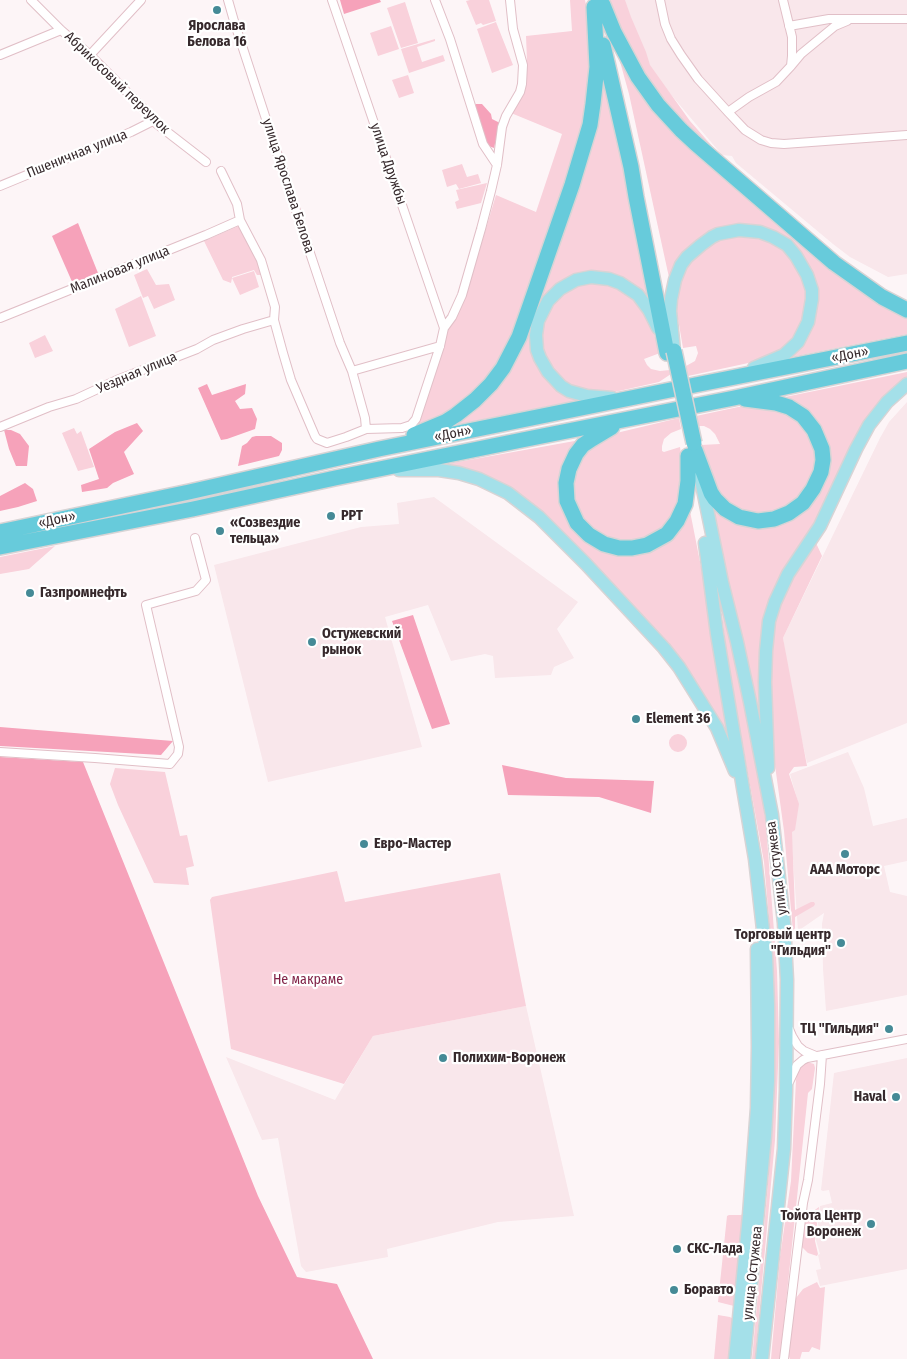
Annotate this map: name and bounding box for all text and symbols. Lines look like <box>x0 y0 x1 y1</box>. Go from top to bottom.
marker: Ярослава Белова 16 <box>211 4 223 16</box>
place label: Ярослава Белова 16 <box>187 18 247 50</box>
street label: Абрикосовый переулок <box>61 29 173 137</box>
street label: улица Ярослава Белова <box>258 117 318 255</box>
street label: улица Дружбы <box>366 121 410 207</box>
street label: Пшеничная улица <box>24 126 130 182</box>
street label: Малиновая улица <box>68 242 172 298</box>
street label: «Дон» <box>830 343 870 367</box>
street label: Уездная улица <box>94 349 180 397</box>
street label: «Дон» <box>433 422 473 446</box>
street label: «Дон» <box>37 508 77 532</box>
place label: РРТ <box>341 508 363 524</box>
marker: РРТ <box>325 510 337 522</box>
place label: «Созвездие тельца» <box>230 515 300 548</box>
marker: «Созвездие тельца» <box>214 525 226 537</box>
place label: Газпромнефть <box>40 585 127 601</box>
marker: Газпромнефть <box>24 587 36 599</box>
place label: Остужевский рынок <box>322 626 401 658</box>
marker: Остужевский рынок <box>306 636 318 648</box>
place label: Element 36 <box>646 711 710 727</box>
marker: Element 36 <box>630 713 642 725</box>
street label: улица Остужева <box>763 820 791 916</box>
place label: Евро-Мастер <box>374 836 451 852</box>
marker: Евро-Мастер <box>358 838 370 850</box>
marker: ААА Моторс <box>839 848 851 860</box>
place label: ААА Моторс <box>810 862 880 878</box>
place label: Торговый центр "Гильдия" <box>734 927 831 960</box>
marker: Торговый центр "Гильдия" <box>835 937 847 949</box>
park label: Не макраме <box>273 972 343 988</box>
place label: ТЦ "Гильдия" <box>800 1021 879 1037</box>
marker: ТЦ "Гильдия" <box>883 1023 895 1035</box>
place label: Полихим-Воронеж <box>453 1050 566 1066</box>
marker: Полихим-Воронеж <box>437 1052 449 1064</box>
place label: Haval <box>854 1089 886 1105</box>
marker: Haval <box>890 1091 902 1103</box>
place label: Тойота Центр Воронеж <box>781 1208 861 1240</box>
marker: Тойота Центр Воронеж <box>865 1218 877 1230</box>
street label: улица Остужева <box>740 1225 766 1321</box>
place label: СКС-Лада <box>687 1241 743 1257</box>
marker: СКС-Лада <box>671 1243 683 1255</box>
place label: Боравто <box>684 1282 733 1298</box>
marker: Боравто <box>668 1284 680 1296</box>

